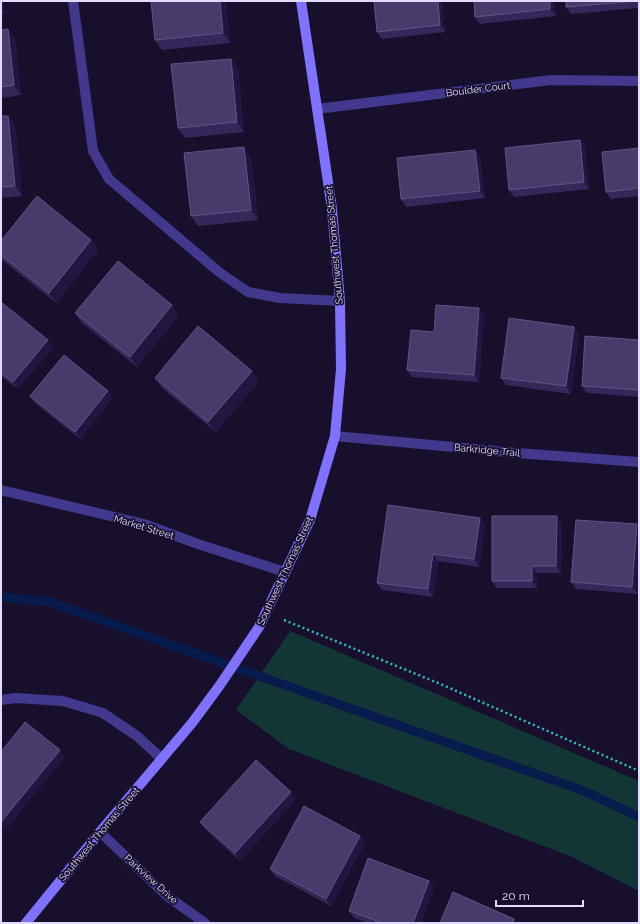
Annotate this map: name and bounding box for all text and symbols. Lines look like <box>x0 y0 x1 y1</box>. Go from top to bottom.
street label: Boulder Court <box>445 80 511 98</box>
street label: Southwest Thomas Street <box>323 185 345 305</box>
street label: Barkridge Trail <box>454 442 521 458</box>
street label: Market Street <box>113 513 176 542</box>
street label: Southwest Thomas Street <box>255 514 315 627</box>
street label: Southwest Thomas Street <box>57 784 142 883</box>
street label: Parkview Drive <box>122 852 180 906</box>
scale bar <box>496 882 583 908</box>
text: 20 m <box>502 889 530 903</box>

